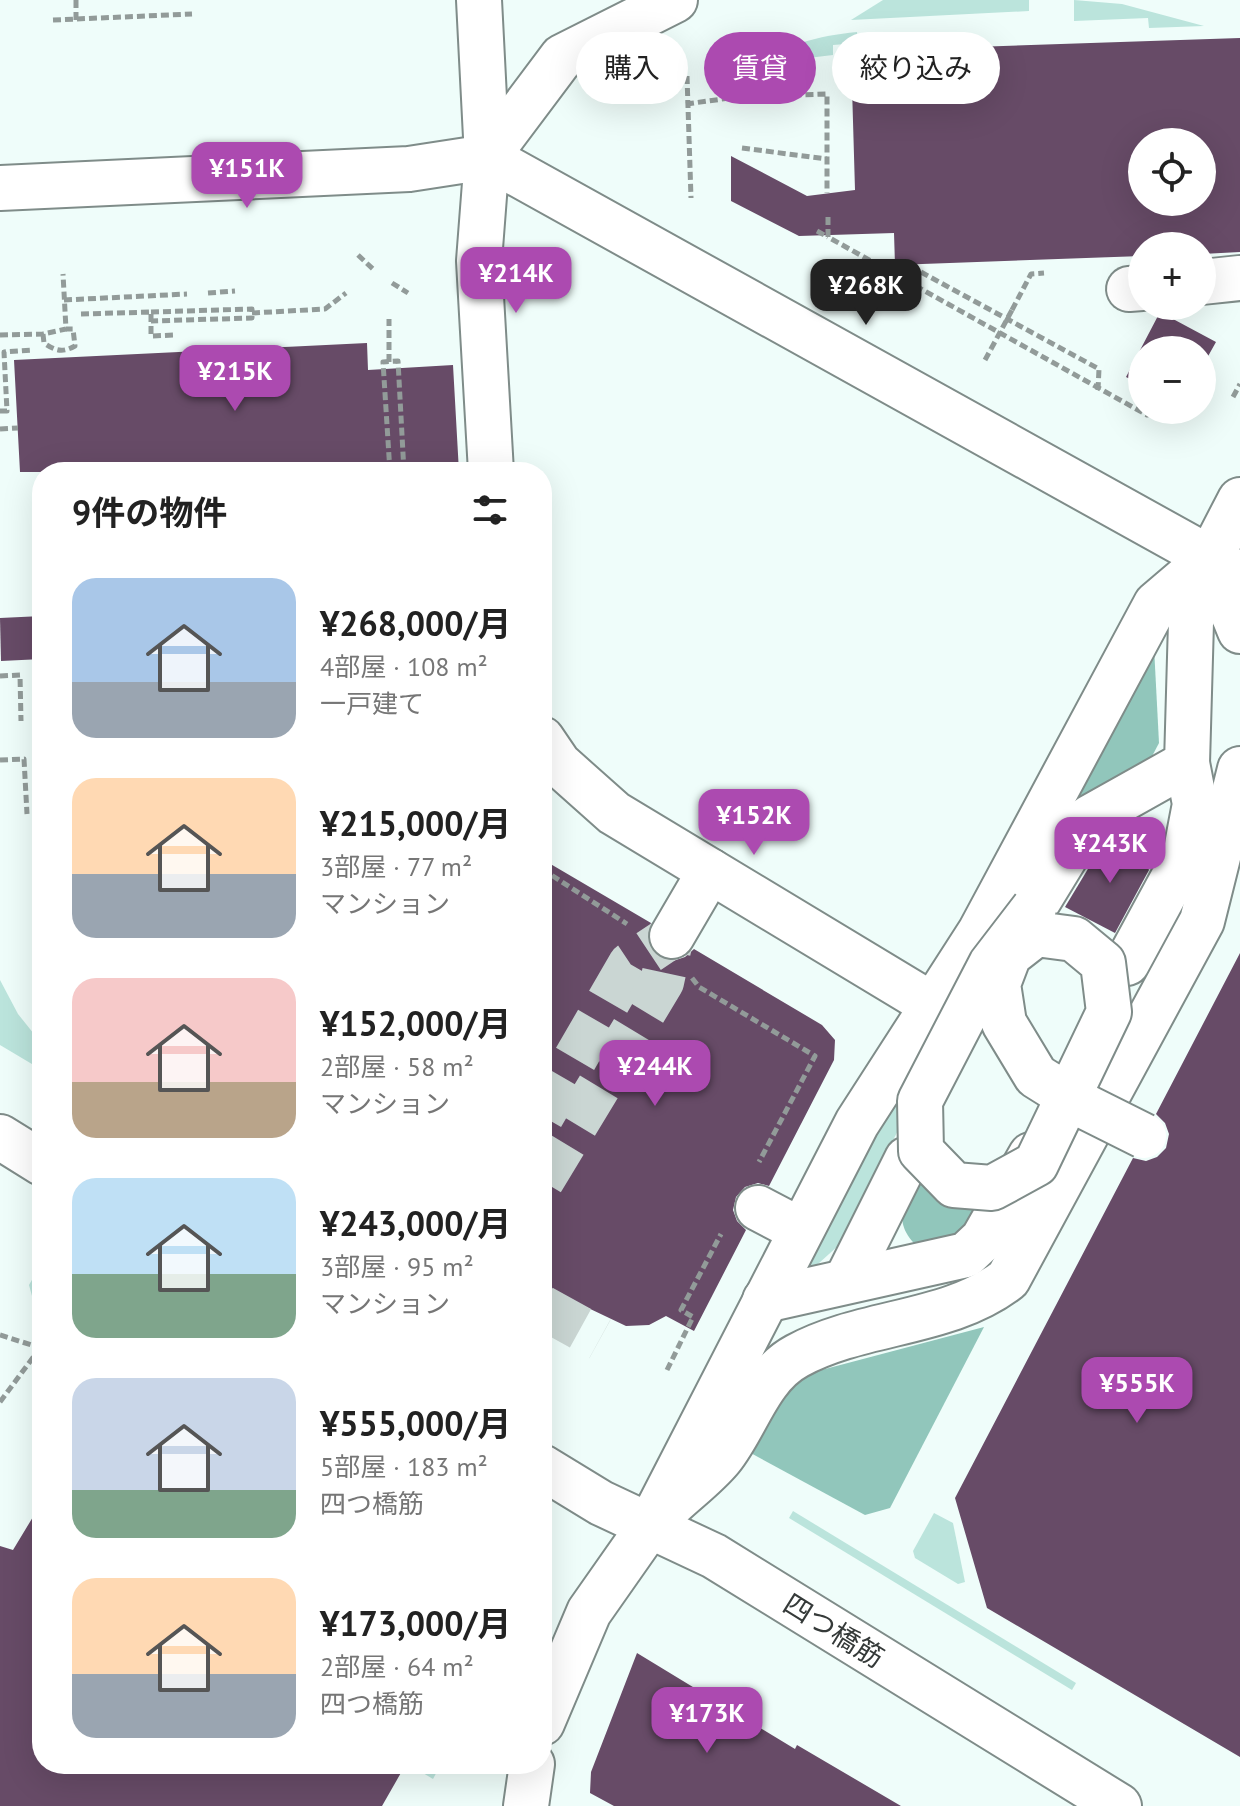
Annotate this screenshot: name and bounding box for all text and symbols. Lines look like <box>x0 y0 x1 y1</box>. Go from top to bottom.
chip: 購入 <box>576 32 688 104</box>
chip: 賃貸 <box>704 32 816 104</box>
chip: 絞り込み <box>832 32 1000 104</box>
map controls <box>1128 128 1216 424</box>
button: locate <box>1128 128 1216 216</box>
pin: ¥151K <box>191 142 303 210</box>
text: ¥151K <box>209 151 285 184</box>
button: + <box>1128 232 1216 320</box>
pin: ¥214K <box>460 247 572 315</box>
text: ¥214K <box>478 256 554 289</box>
pin: ¥268K <box>810 259 922 327</box>
text: ¥268K <box>828 268 904 301</box>
button: − <box>1128 336 1216 424</box>
pin: ¥215K <box>179 345 291 413</box>
text: ¥215K <box>197 354 273 387</box>
icon: filters <box>468 488 512 532</box>
text: 9件の物件 <box>72 490 227 534</box>
text: ¥268,000/月 <box>320 601 511 645</box>
icon: home <box>136 610 232 706</box>
text: 4部屋 · 108 m² <box>320 650 488 683</box>
text: 一戸建て <box>320 687 424 720</box>
pin: ¥152K <box>698 789 810 857</box>
text: ¥152K <box>716 798 792 831</box>
text: ¥215,000/月 <box>320 801 511 845</box>
icon: home <box>136 810 232 906</box>
pin: ¥243K <box>1054 817 1166 885</box>
text: ¥243K <box>1072 826 1148 859</box>
text: 3部屋 · 77 m² <box>320 850 472 883</box>
text: マンション <box>320 887 450 920</box>
text: ¥152,000/月 <box>320 1001 511 1045</box>
icon: home <box>136 1010 232 1106</box>
pin: ¥244K <box>599 1040 711 1108</box>
text: ¥244K <box>617 1049 693 1082</box>
text: 2部屋 · 58 m² <box>320 1050 474 1083</box>
text: マンション <box>320 1087 450 1120</box>
text: ¥243,000/月 <box>320 1201 511 1245</box>
icon: home <box>136 1210 232 1306</box>
text: 3部屋 · 95 m² <box>320 1250 474 1283</box>
text: マンション <box>320 1287 450 1320</box>
pin: ¥555K <box>1081 1357 1193 1425</box>
text: ¥555K <box>1099 1366 1175 1399</box>
text: ¥555,000/月 <box>320 1401 511 1445</box>
icon: home <box>136 1410 232 1506</box>
text: 5部屋 · 183 m² <box>320 1450 488 1483</box>
text: 四つ橋筋 <box>320 1487 424 1520</box>
street label: 四つ橋筋 <box>777 1585 891 1675</box>
text: ¥173,000/月 <box>320 1601 511 1645</box>
icon: home <box>136 1610 232 1706</box>
text: 2部屋 · 64 m² <box>320 1650 474 1683</box>
text: 四つ橋筋 <box>320 1687 424 1720</box>
pin: ¥173K <box>651 1687 763 1755</box>
text: ¥173K <box>669 1696 745 1729</box>

